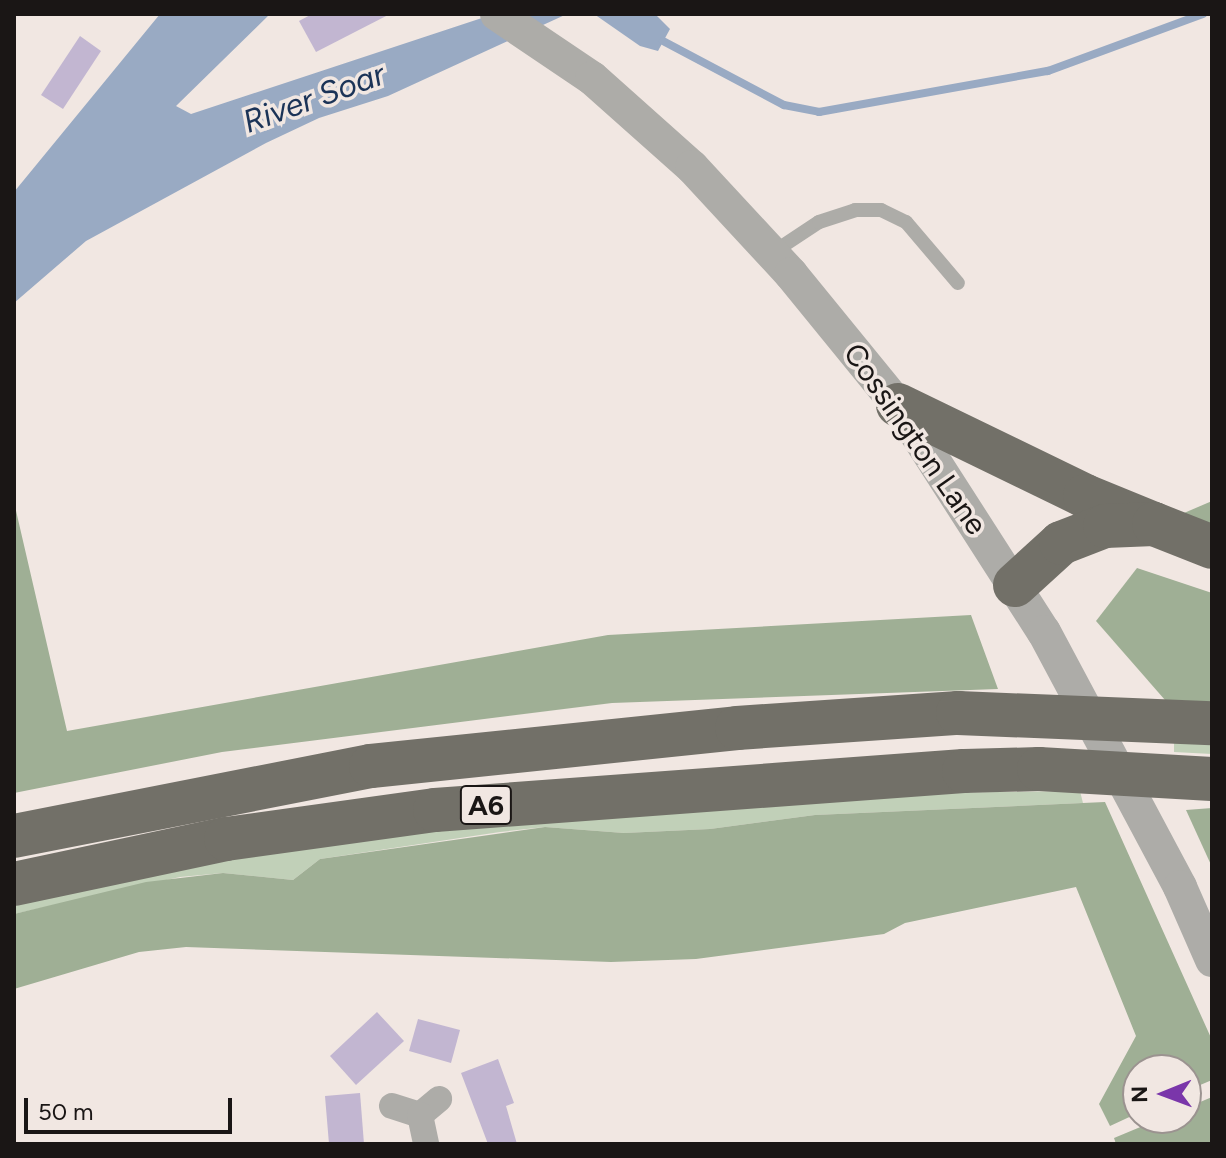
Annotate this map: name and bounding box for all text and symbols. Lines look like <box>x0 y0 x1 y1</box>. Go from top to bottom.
water label: River Soar <box>238 55 390 141</box>
street label: Cossington Lane <box>836 336 994 542</box>
road number: A6 <box>458 781 514 829</box>
north arrow <box>1122 1054 1202 1134</box>
scale bar <box>28 1082 236 1132</box>
text: N <box>1126 1086 1153 1103</box>
text: 50 m <box>38 1097 94 1126</box>

